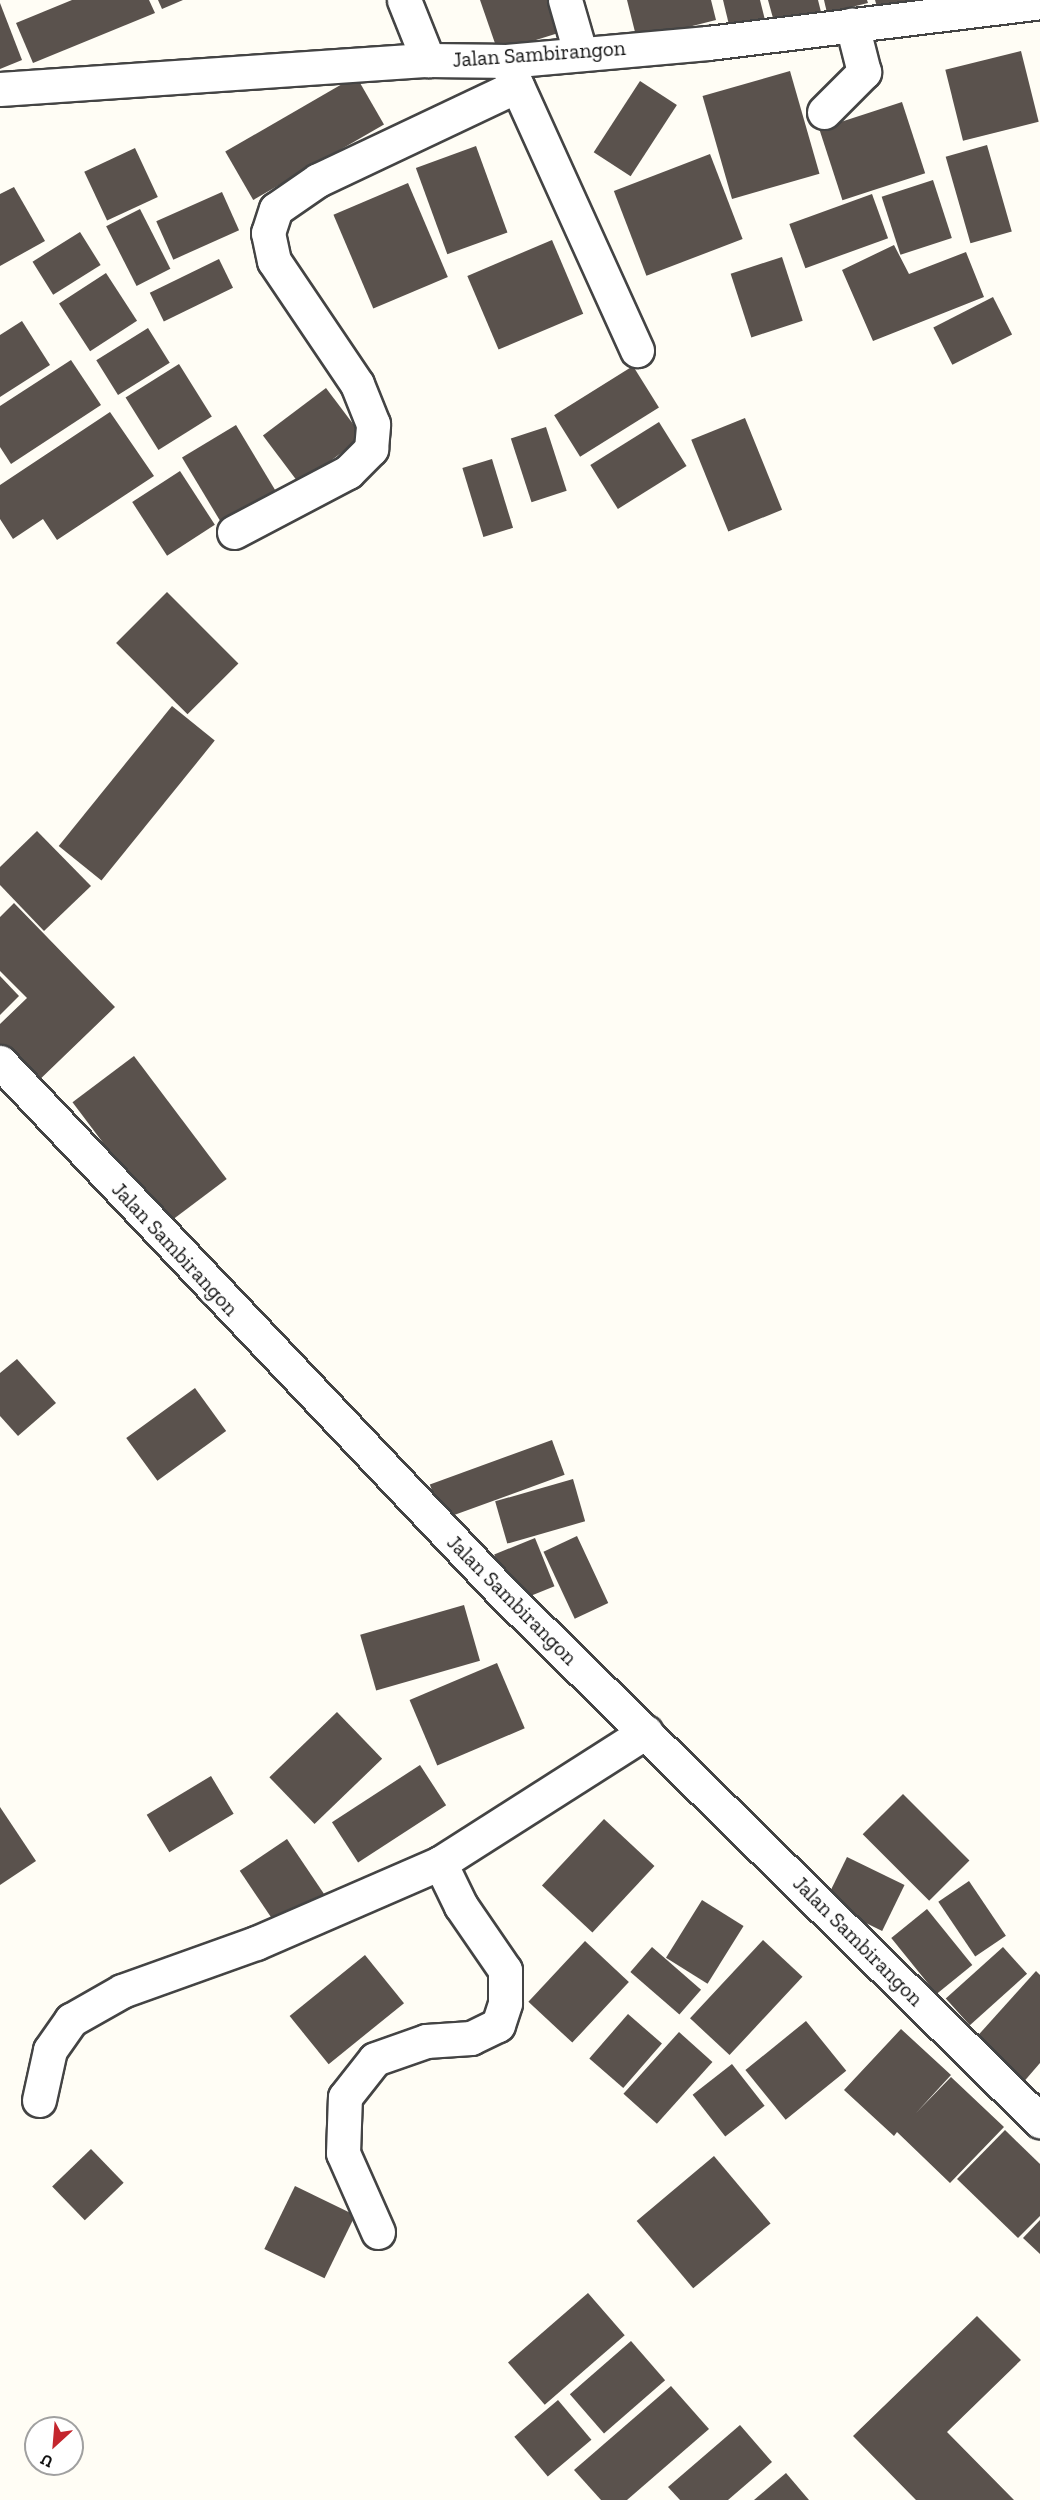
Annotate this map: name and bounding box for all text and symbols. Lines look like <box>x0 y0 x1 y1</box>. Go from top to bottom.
street label: Jalan Sambirangon <box>452 35 626 73</box>
street label: Jalan Sambirangon <box>107 1177 243 1321</box>
street label: Jalan Sambirangon <box>442 1530 582 1670</box>
street label: Jalan Sambirangon <box>788 1871 928 2011</box>
north arrow <box>24 2416 84 2476</box>
text: U <box>37 2450 56 2472</box>

